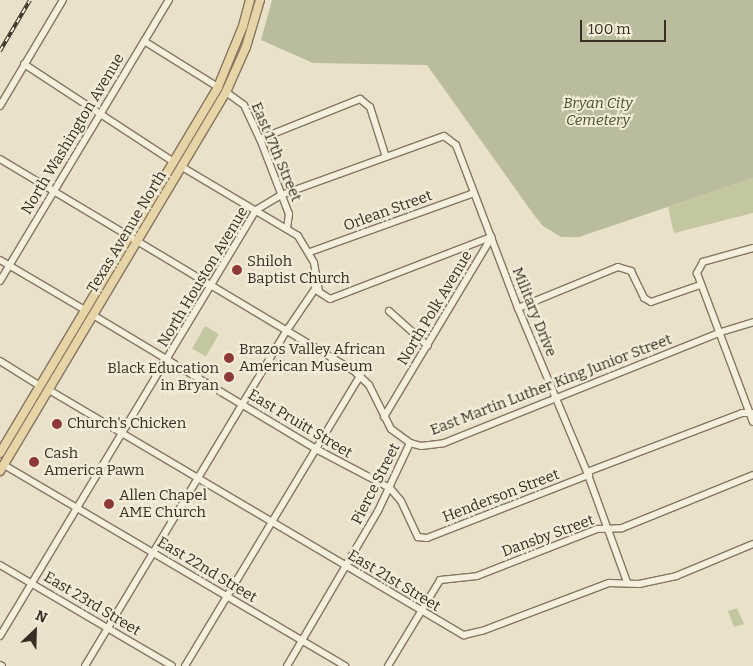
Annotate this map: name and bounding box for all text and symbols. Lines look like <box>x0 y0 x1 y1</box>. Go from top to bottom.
scale bar <box>583 10 669 42</box>
text: 100 m <box>588 20 631 38</box>
street label: North Washington Avenue <box>18 50 128 218</box>
park label: Bryan City Cemetery <box>563 94 633 129</box>
street label: East 17th Street <box>247 100 305 204</box>
street label: Texas Avenue North <box>83 168 171 296</box>
street label: Orlean Street <box>341 187 435 235</box>
street label: North Houston Avenue <box>154 204 252 350</box>
street label: North Polk Avenue <box>394 247 476 369</box>
place label: Shiloh Baptist Church <box>247 252 350 287</box>
marker: Shiloh Baptist Church <box>231 264 243 276</box>
street label: Military Drive <box>508 265 560 359</box>
street label: East Martin Luther King Junior Street <box>428 330 674 440</box>
place label: Brazos Valley African American Museum <box>239 340 385 375</box>
marker: Brazos Valley African American Museum <box>223 352 235 364</box>
place label: Black Education in Bryan <box>107 359 219 394</box>
marker: Black Education in Bryan <box>223 371 235 383</box>
street label: East Pruitt Street <box>245 386 355 462</box>
place label: Church's Chicken <box>67 415 186 433</box>
marker: Church's Chicken <box>51 418 63 430</box>
street label: Pierce Street <box>348 440 404 528</box>
place label: Cash America Pawn <box>44 444 144 479</box>
marker: Cash America Pawn <box>28 456 40 468</box>
street label: Henderson Street <box>440 465 562 527</box>
place label: Allen Chapel AME Church <box>119 486 207 521</box>
marker: Allen Chapel AME Church <box>103 498 115 510</box>
street label: Dansby Street <box>499 511 597 561</box>
street label: East 22nd Street <box>154 533 260 607</box>
street label: East 21st Street <box>344 546 444 616</box>
street label: East 23rd Street <box>40 568 144 640</box>
north arrow <box>10 606 60 656</box>
text: N <box>33 607 50 627</box>

